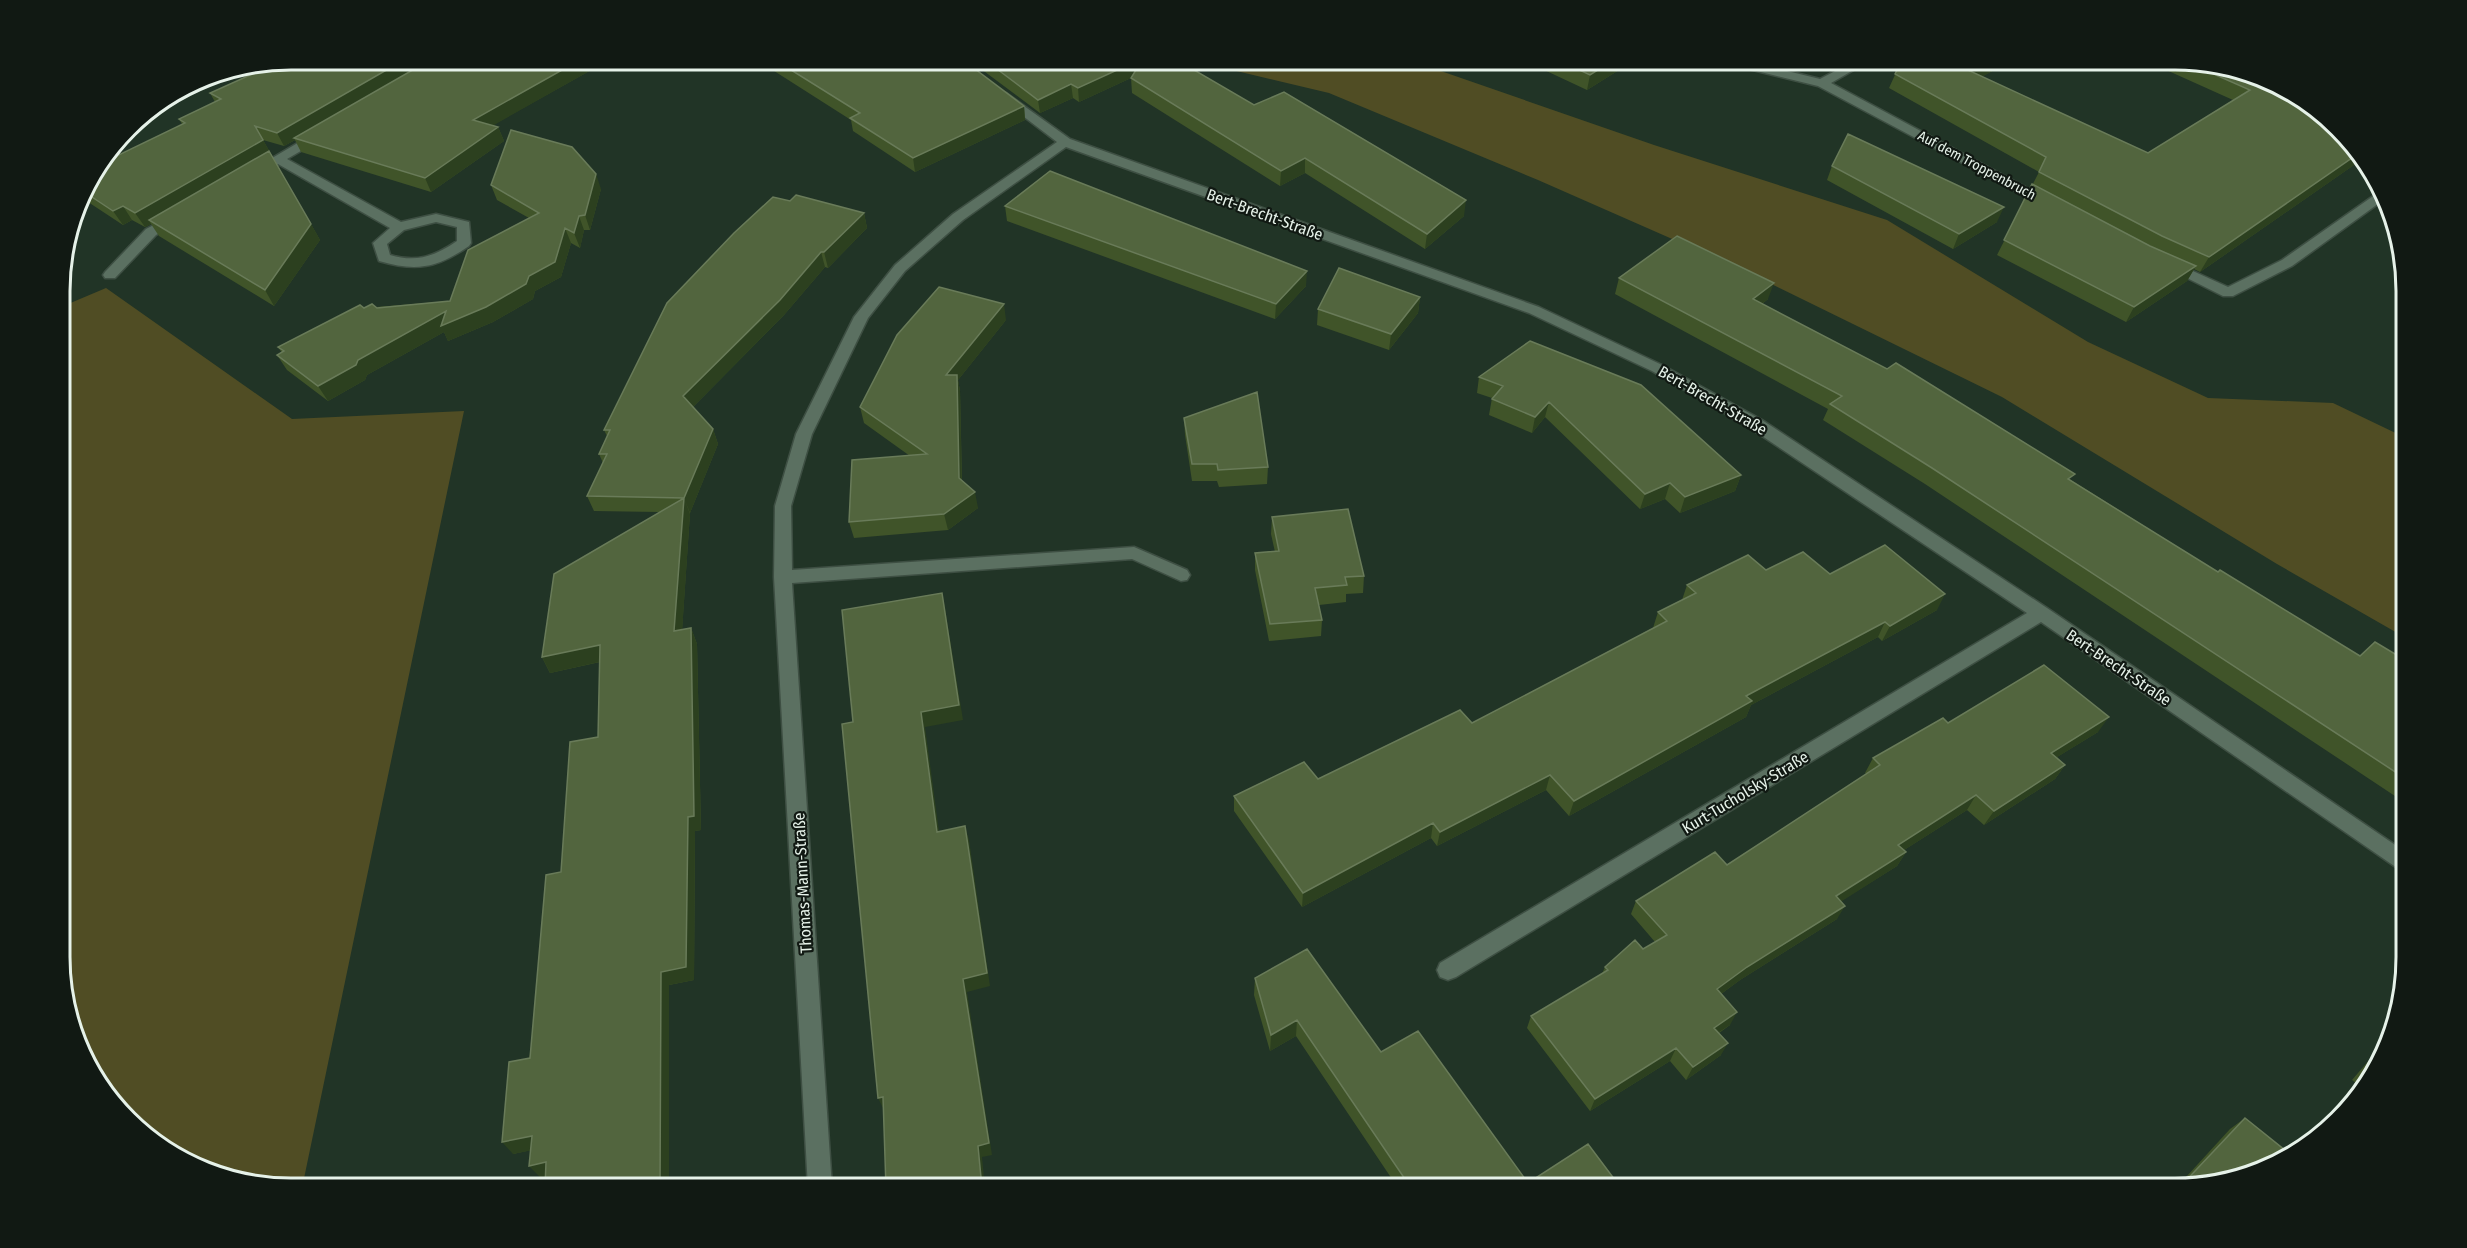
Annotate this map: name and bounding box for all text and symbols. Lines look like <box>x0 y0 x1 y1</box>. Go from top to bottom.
street label: Auf dem Troppenbruch <box>1915 127 2039 204</box>
street label: Bert-Brecht-Straße <box>1204 185 1326 244</box>
street label: Bert-Brecht-Straße <box>1655 362 1771 439</box>
street label: Bert-Brecht-Straße <box>2063 625 2175 710</box>
street label: Kurt-Tucholsky-Straße <box>1679 747 1812 838</box>
street label: Thomas-Mann-Straße <box>789 812 816 954</box>

